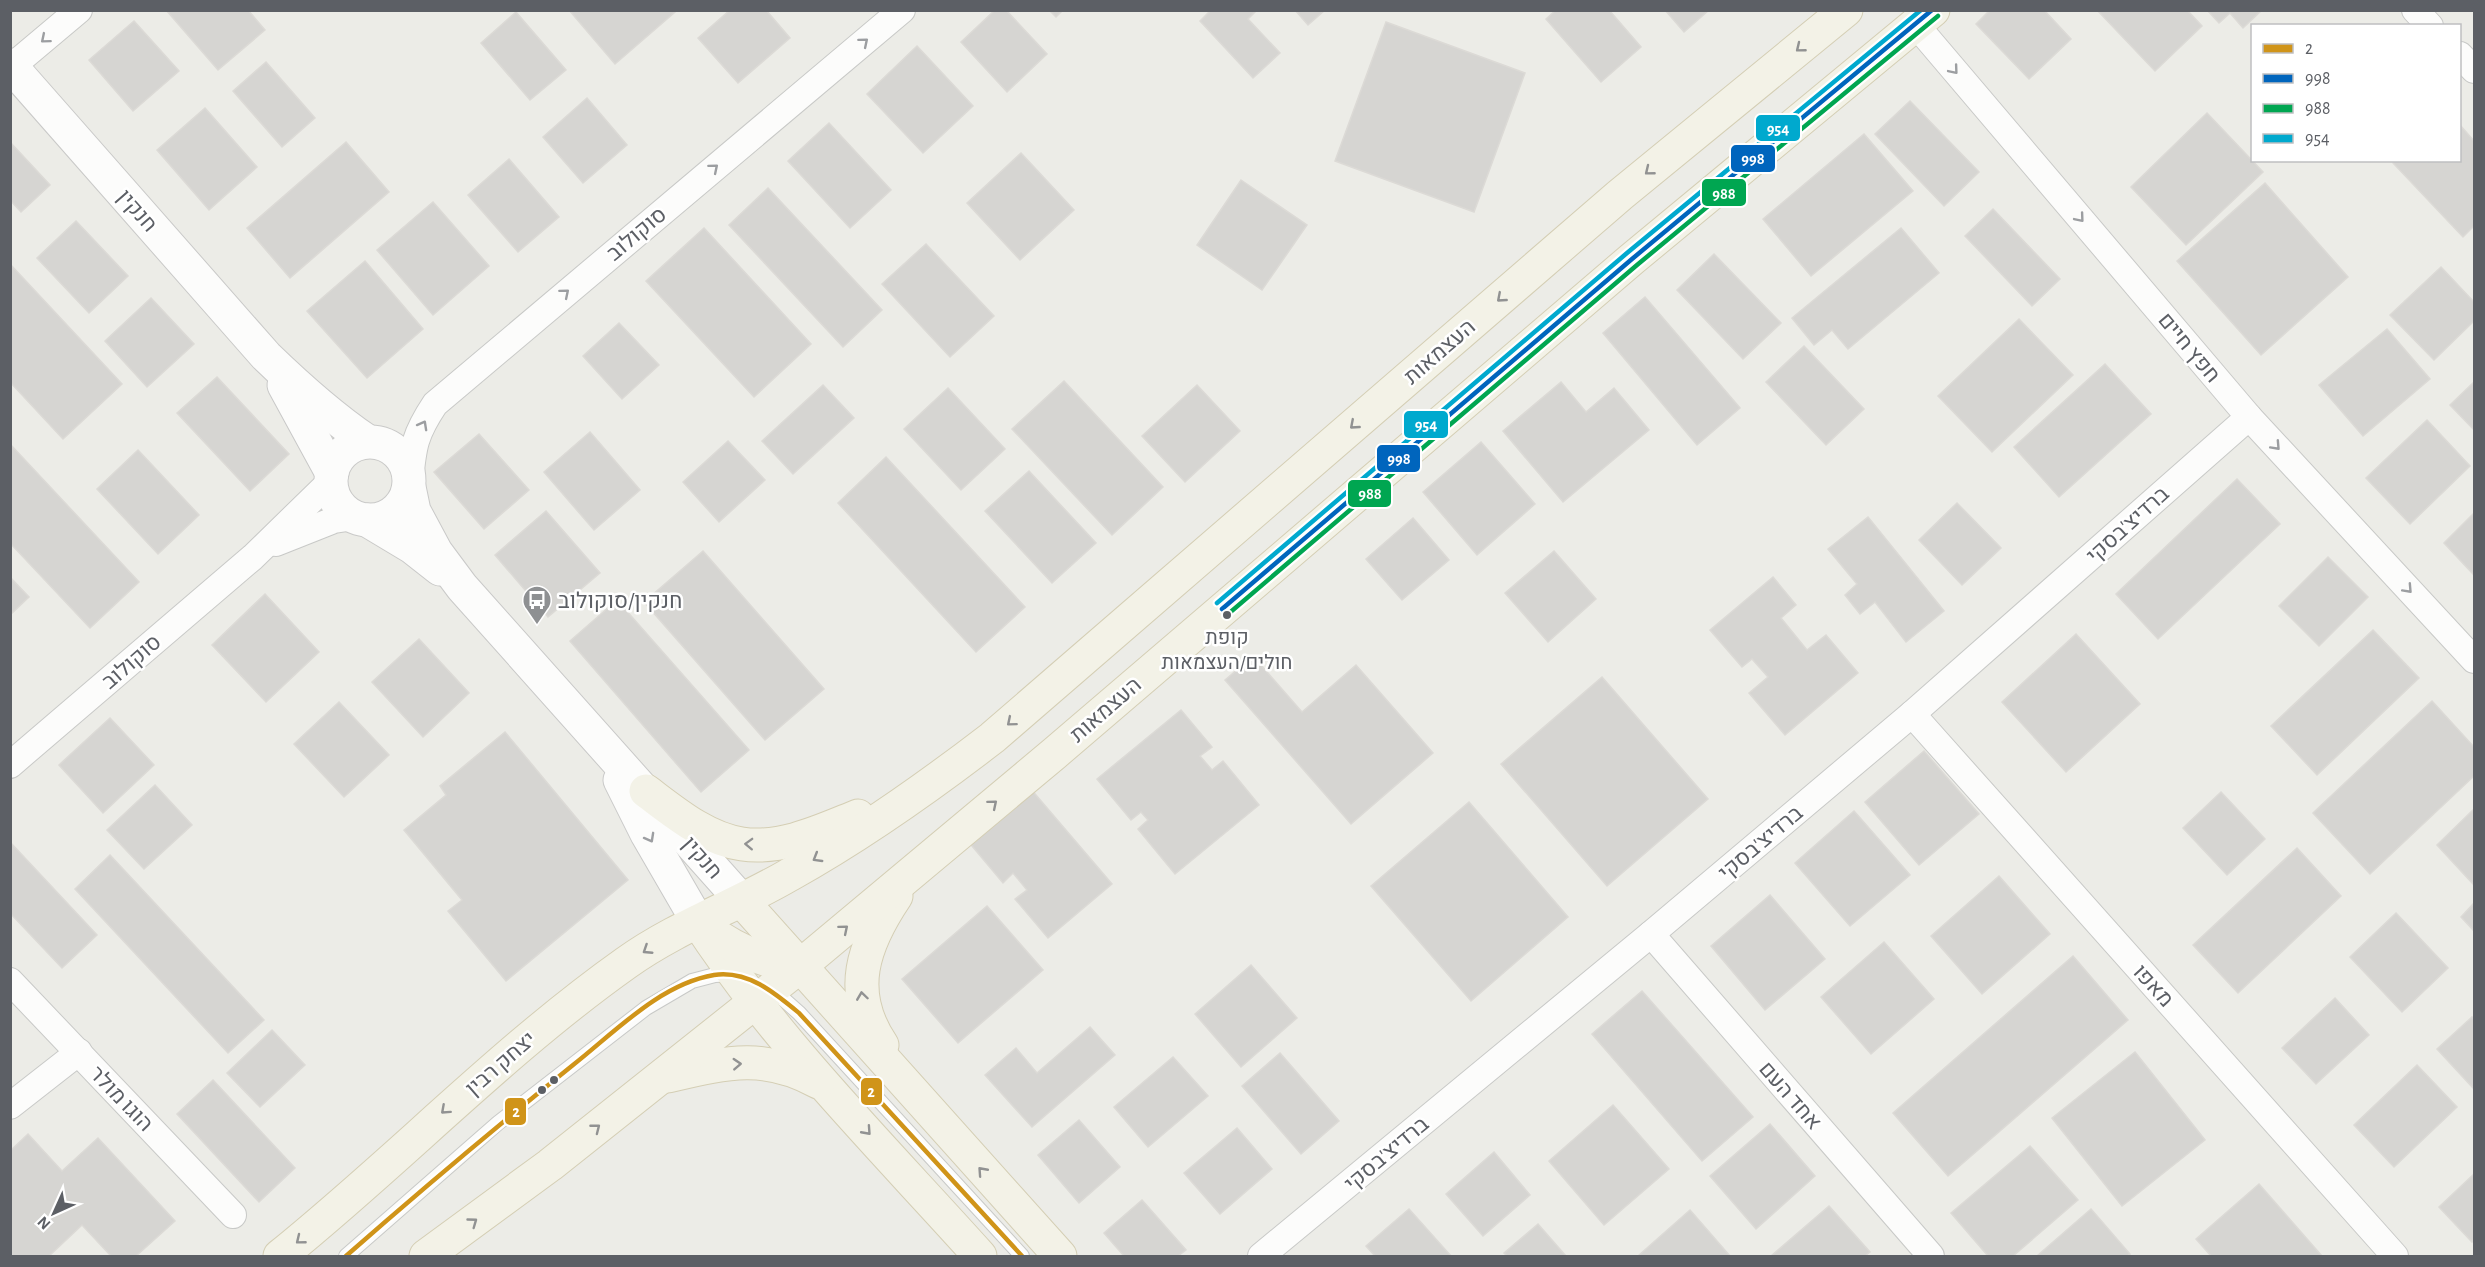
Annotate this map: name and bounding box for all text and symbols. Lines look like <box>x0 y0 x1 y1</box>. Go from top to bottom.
legend <box>2251 24 2461 162</box>
one-way arrow <box>41 32 52 43</box>
one-way arrow <box>857 39 868 50</box>
one-way arrow <box>1796 40 1807 51</box>
text: 2 <box>2305 40 2313 58</box>
one-way arrow <box>1947 63 1958 74</box>
text: 998 <box>2305 70 2330 88</box>
text: 988 <box>2305 100 2331 118</box>
line badge: 954 <box>1755 114 1801 142</box>
text: 954 <box>1767 121 1789 137</box>
text: 954 <box>2305 130 2330 148</box>
line badge: 998 <box>1730 144 1776 173</box>
text: 998 <box>1741 151 1765 167</box>
one-way arrow <box>1645 163 1656 174</box>
one-way arrow <box>707 164 718 175</box>
line badge: 988 <box>1701 178 1747 207</box>
street label: חנקין <box>113 185 161 236</box>
text: 988 <box>1712 186 1736 202</box>
street label: סוקולוב <box>603 203 671 265</box>
one-way arrow <box>2073 211 2084 222</box>
one-way arrow <box>558 289 569 300</box>
one-way arrow <box>1497 290 1508 301</box>
street label: חפץ חיים <box>2154 309 2224 387</box>
street label: העצמאות <box>1400 315 1479 388</box>
line badge: 954 <box>1403 410 1449 439</box>
text: 954 <box>1415 417 1437 433</box>
one-way arrow <box>1350 418 1361 429</box>
one-way arrow <box>416 420 427 431</box>
one-way arrow <box>2269 439 2280 450</box>
line badge: 998 <box>1376 444 1421 473</box>
text: 998 <box>1387 451 1411 467</box>
line badge: 988 <box>1347 479 1392 508</box>
street label: ברדיצ'בסקי <box>2082 482 2173 567</box>
text: 988 <box>1358 486 1382 502</box>
one-way arrow <box>2401 582 2412 593</box>
bus stop icon: חנקין/סוקולוב <box>521 584 553 626</box>
place label: חנקין/סוקולוב <box>558 590 682 612</box>
marker: קופת חולים/העצמאות <box>1221 609 1233 621</box>
place label: קופת חולים/העצמאות <box>1162 628 1292 673</box>
street label: סוקולוב <box>98 630 165 693</box>
street label: העצמאות <box>1066 673 1145 746</box>
one-way arrow <box>1007 714 1018 725</box>
one-way arrow <box>986 800 997 811</box>
street label: ברדיצ'בסקי <box>1714 801 1807 884</box>
one-way arrow <box>642 832 654 842</box>
street label: חנקין <box>678 832 726 883</box>
one-way arrow <box>745 837 754 850</box>
one-way arrow <box>813 851 823 863</box>
one-way arrow <box>837 926 848 937</box>
one-way arrow <box>643 942 653 954</box>
street label: מאפו <box>2129 960 2178 1011</box>
one-way arrow <box>857 991 869 1000</box>
street label: יצחק רבין <box>461 1028 540 1100</box>
one-way arrow <box>733 1057 742 1070</box>
street label: אחד העם <box>1755 1057 1826 1134</box>
street label: הוגו מולר <box>85 1062 157 1135</box>
unlabelled marker <box>548 1074 560 1086</box>
line badge: 2 <box>860 1077 883 1106</box>
unlabelled marker <box>536 1084 548 1096</box>
text: 2 <box>867 1084 875 1100</box>
line badge: 2 <box>504 1097 527 1126</box>
one-way arrow <box>441 1103 452 1114</box>
text: 2 <box>512 1104 520 1120</box>
street label: ברדיצ'בסקי <box>1340 1112 1433 1195</box>
one-way arrow <box>860 1124 871 1135</box>
one-way arrow <box>589 1125 600 1136</box>
one-way arrow <box>979 1167 990 1178</box>
north arrow <box>24 1183 84 1243</box>
text: N <box>35 1213 54 1232</box>
one-way arrow <box>467 1219 478 1230</box>
one-way arrow <box>296 1233 307 1244</box>

